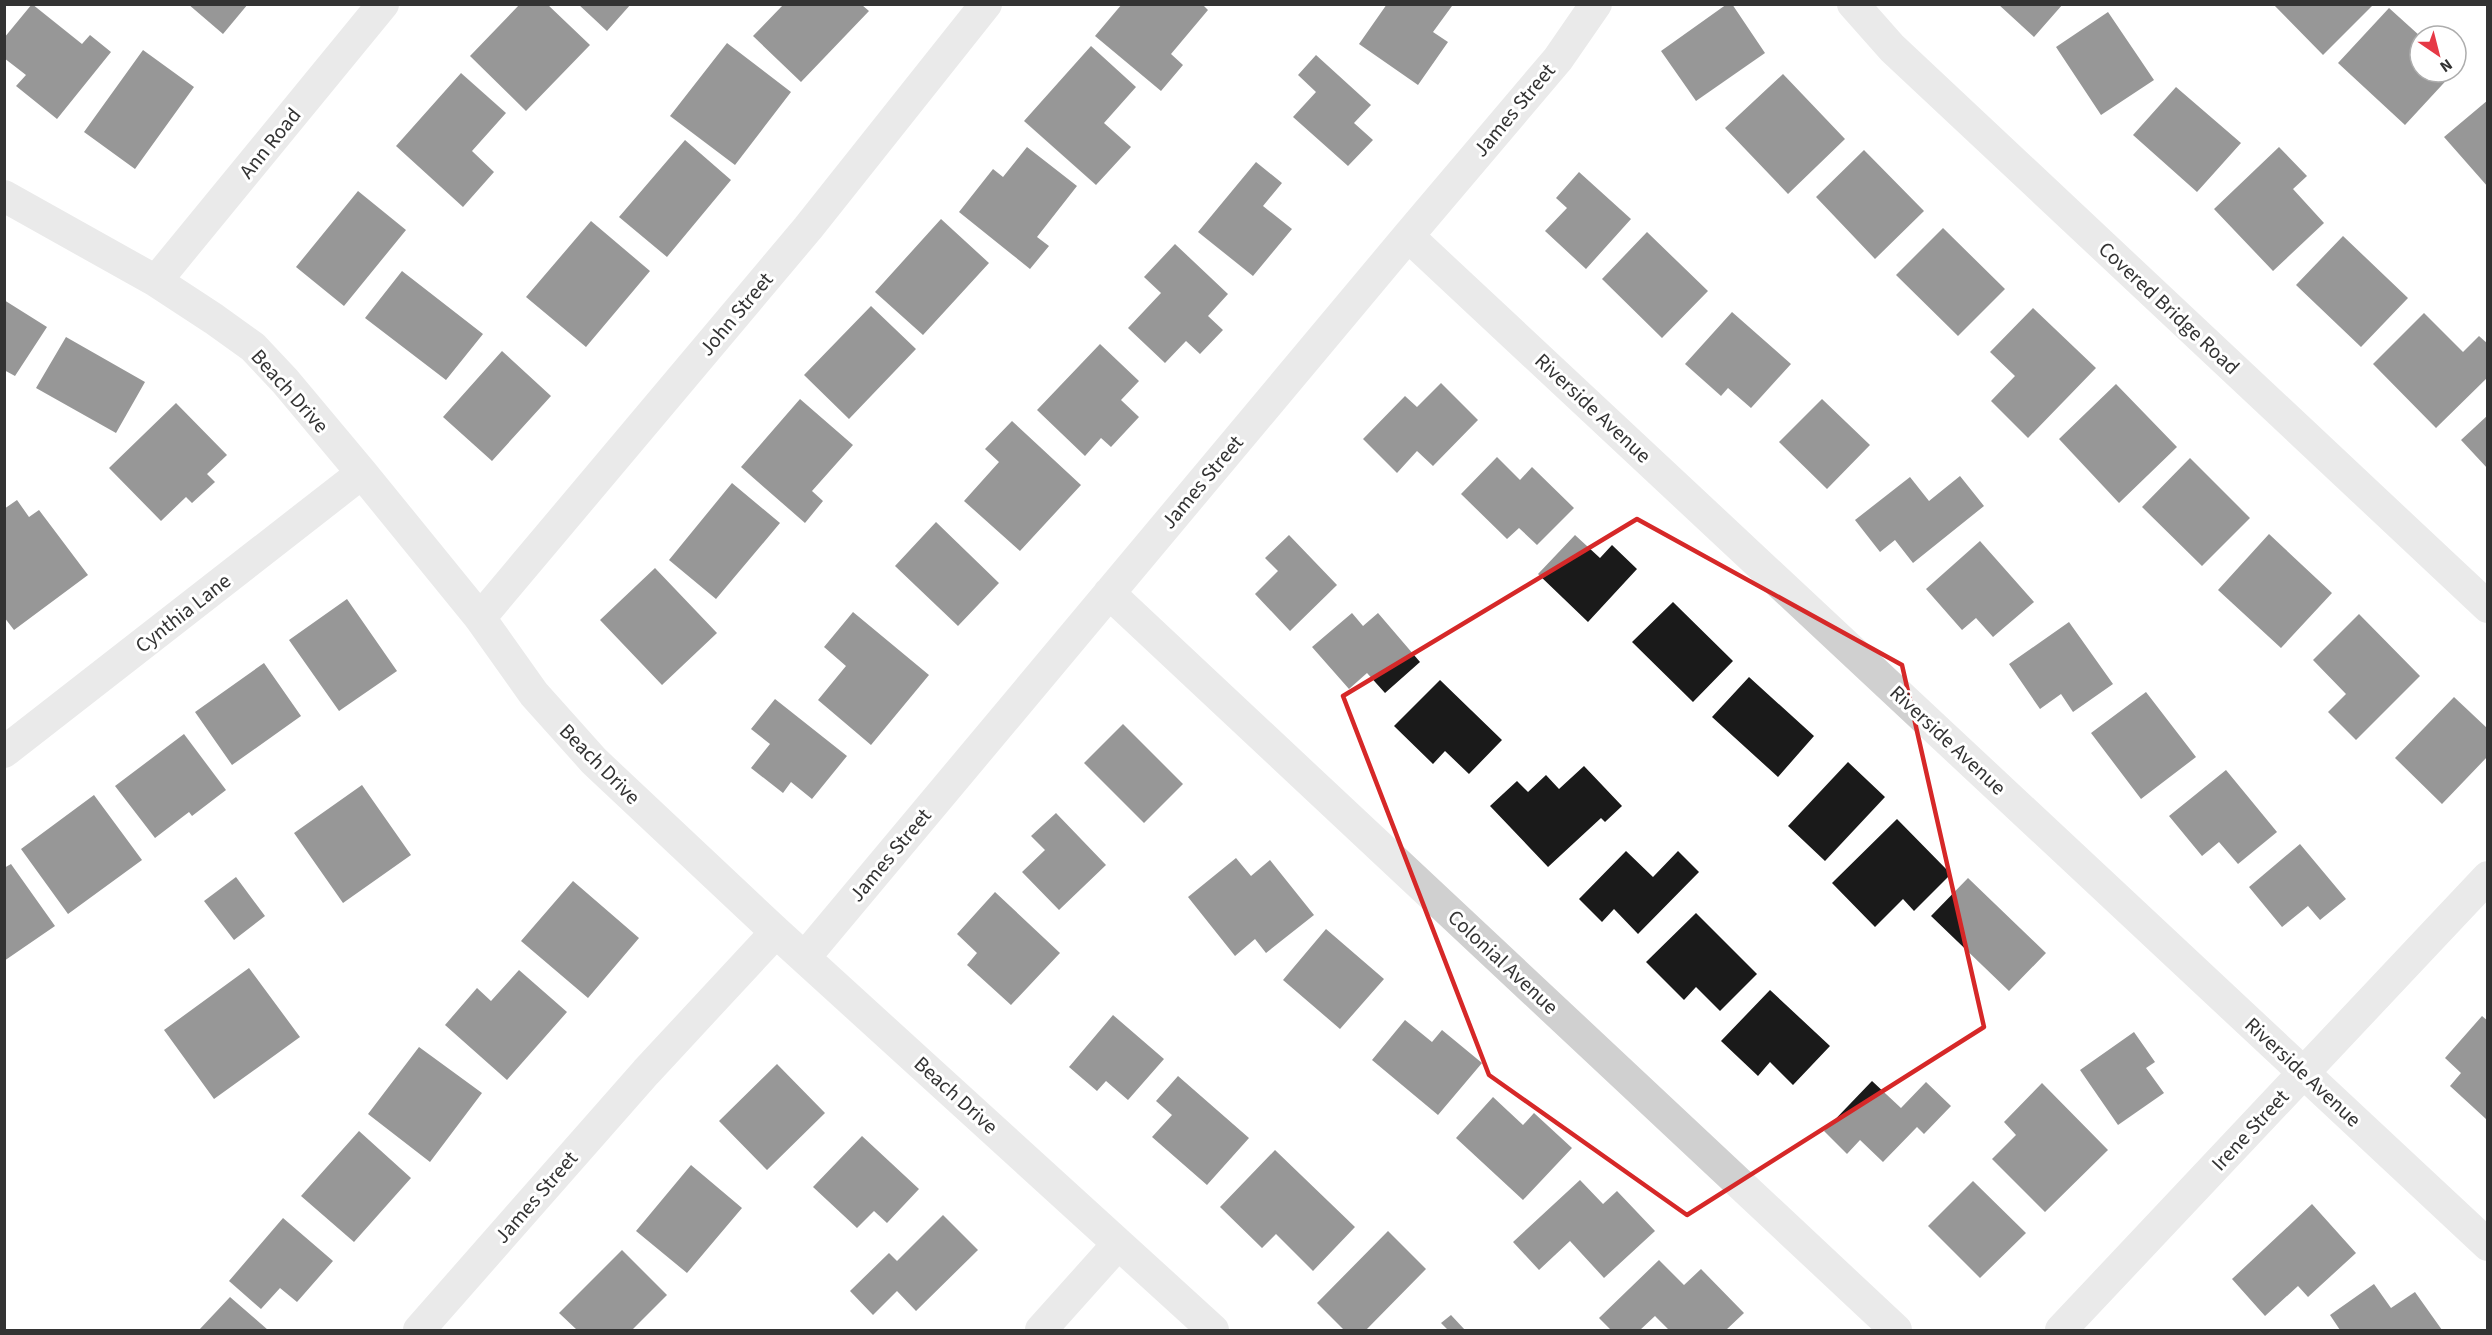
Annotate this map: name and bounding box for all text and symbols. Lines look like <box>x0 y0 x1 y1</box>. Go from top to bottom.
north arrow <box>2408 24 2468 84</box>
text: N <box>2435 53 2457 78</box>
street label: James Street <box>1466 57 1562 163</box>
street label: Ann Road <box>232 101 308 185</box>
street label: Covered Bridge Road <box>2092 235 2246 381</box>
street label: John Street <box>692 266 780 362</box>
street label: Beach Drive <box>244 342 336 440</box>
street label: Riverside Avenue <box>1528 346 1658 470</box>
street label: James Street <box>1154 429 1250 535</box>
street label: Cynthia Lane <box>129 566 237 660</box>
street label: Riverside Avenue <box>1883 678 2013 802</box>
street label: Beach Drive <box>553 717 647 811</box>
street label: James Street <box>842 802 938 908</box>
street label: Colonial Avenue <box>1441 903 1565 1021</box>
street label: Riverside Avenue <box>2238 1010 2368 1134</box>
street label: Beach Drive <box>907 1049 1005 1141</box>
street label: Irene Street <box>2204 1083 2296 1177</box>
street label: James Street <box>487 1144 585 1250</box>

